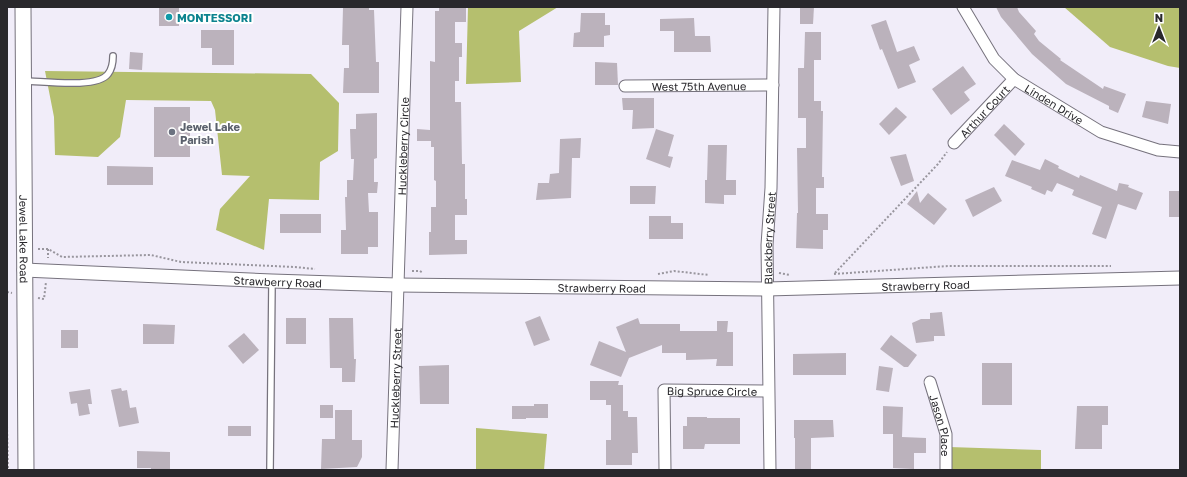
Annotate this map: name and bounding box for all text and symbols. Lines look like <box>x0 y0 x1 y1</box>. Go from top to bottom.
north arrow <box>1139 8 1179 48</box>
place label: MONTESSORI <box>177 11 252 24</box>
text: N <box>1155 11 1163 24</box>
marker: MONTESSORI <box>164 12 174 22</box>
street label: West 75th Avenue <box>652 79 746 92</box>
street label: Linden Drive <box>1023 81 1086 126</box>
street label: Arthur Court <box>957 82 1012 140</box>
street label: Huckleberry Circle <box>394 97 411 196</box>
place label: Jewel Lake Parish <box>180 120 241 146</box>
marker: Jewel Lake Parish <box>167 127 177 137</box>
street label: Blackberry Street <box>760 191 777 285</box>
street label: Jewel Lake Road <box>18 195 31 283</box>
street label: Strawberry Road <box>233 273 322 289</box>
street label: Strawberry Road <box>881 277 970 292</box>
street label: Strawberry Road <box>557 280 646 294</box>
street label: Huckleberry Street <box>387 328 403 429</box>
street label: Big Spruce Circle <box>667 384 757 397</box>
street label: Jason Place <box>928 393 953 456</box>

